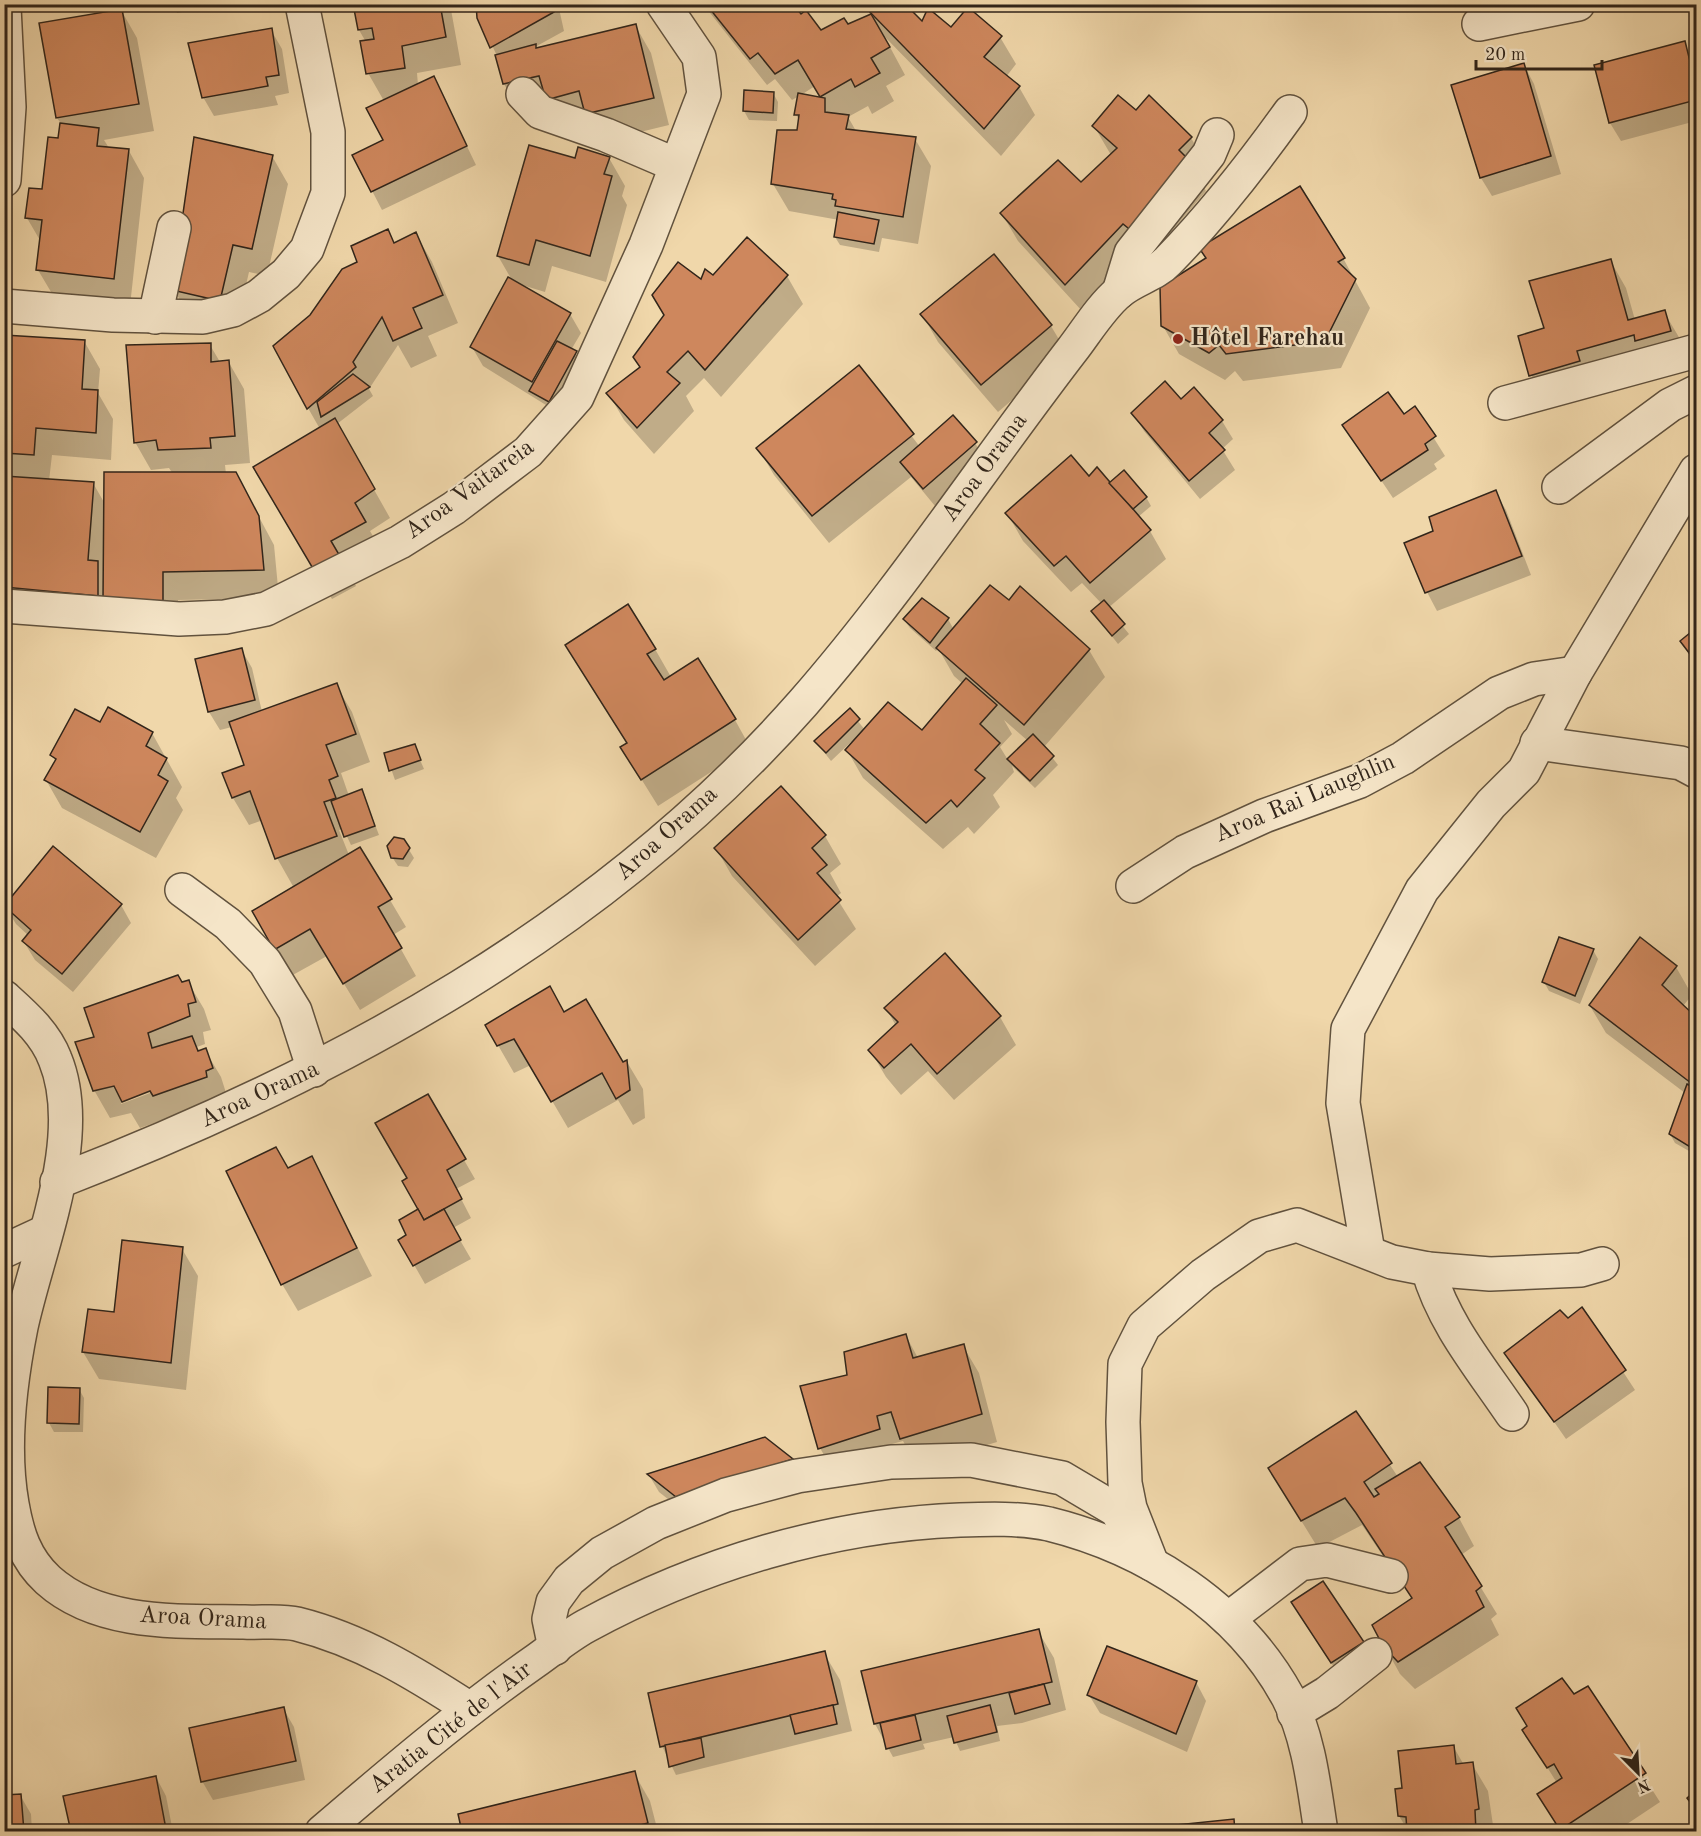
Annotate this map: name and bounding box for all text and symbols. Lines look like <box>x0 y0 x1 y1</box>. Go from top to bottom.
scale bar <box>1476 33 1602 71</box>
text: 20 m <box>1485 46 1525 64</box>
place label: Hôtel Farehau <box>1190 327 1344 351</box>
marker: Hôtel Farehau <box>1171 332 1185 346</box>
street label: Aroa Orama <box>938 409 1032 527</box>
street label: Aroa Vaitareia <box>401 435 539 545</box>
street label: Aroa Rai Laughlin <box>1211 750 1399 848</box>
street label: Aroa Orama <box>611 782 723 886</box>
street label: Aroa Orama <box>197 1057 323 1133</box>
street label: Aroa Orama <box>138 1604 268 1634</box>
street label: Aratia Cité de l'Air <box>365 1657 537 1799</box>
north arrow <box>1608 1743 1668 1803</box>
text: N <box>1634 1775 1652 1795</box>

